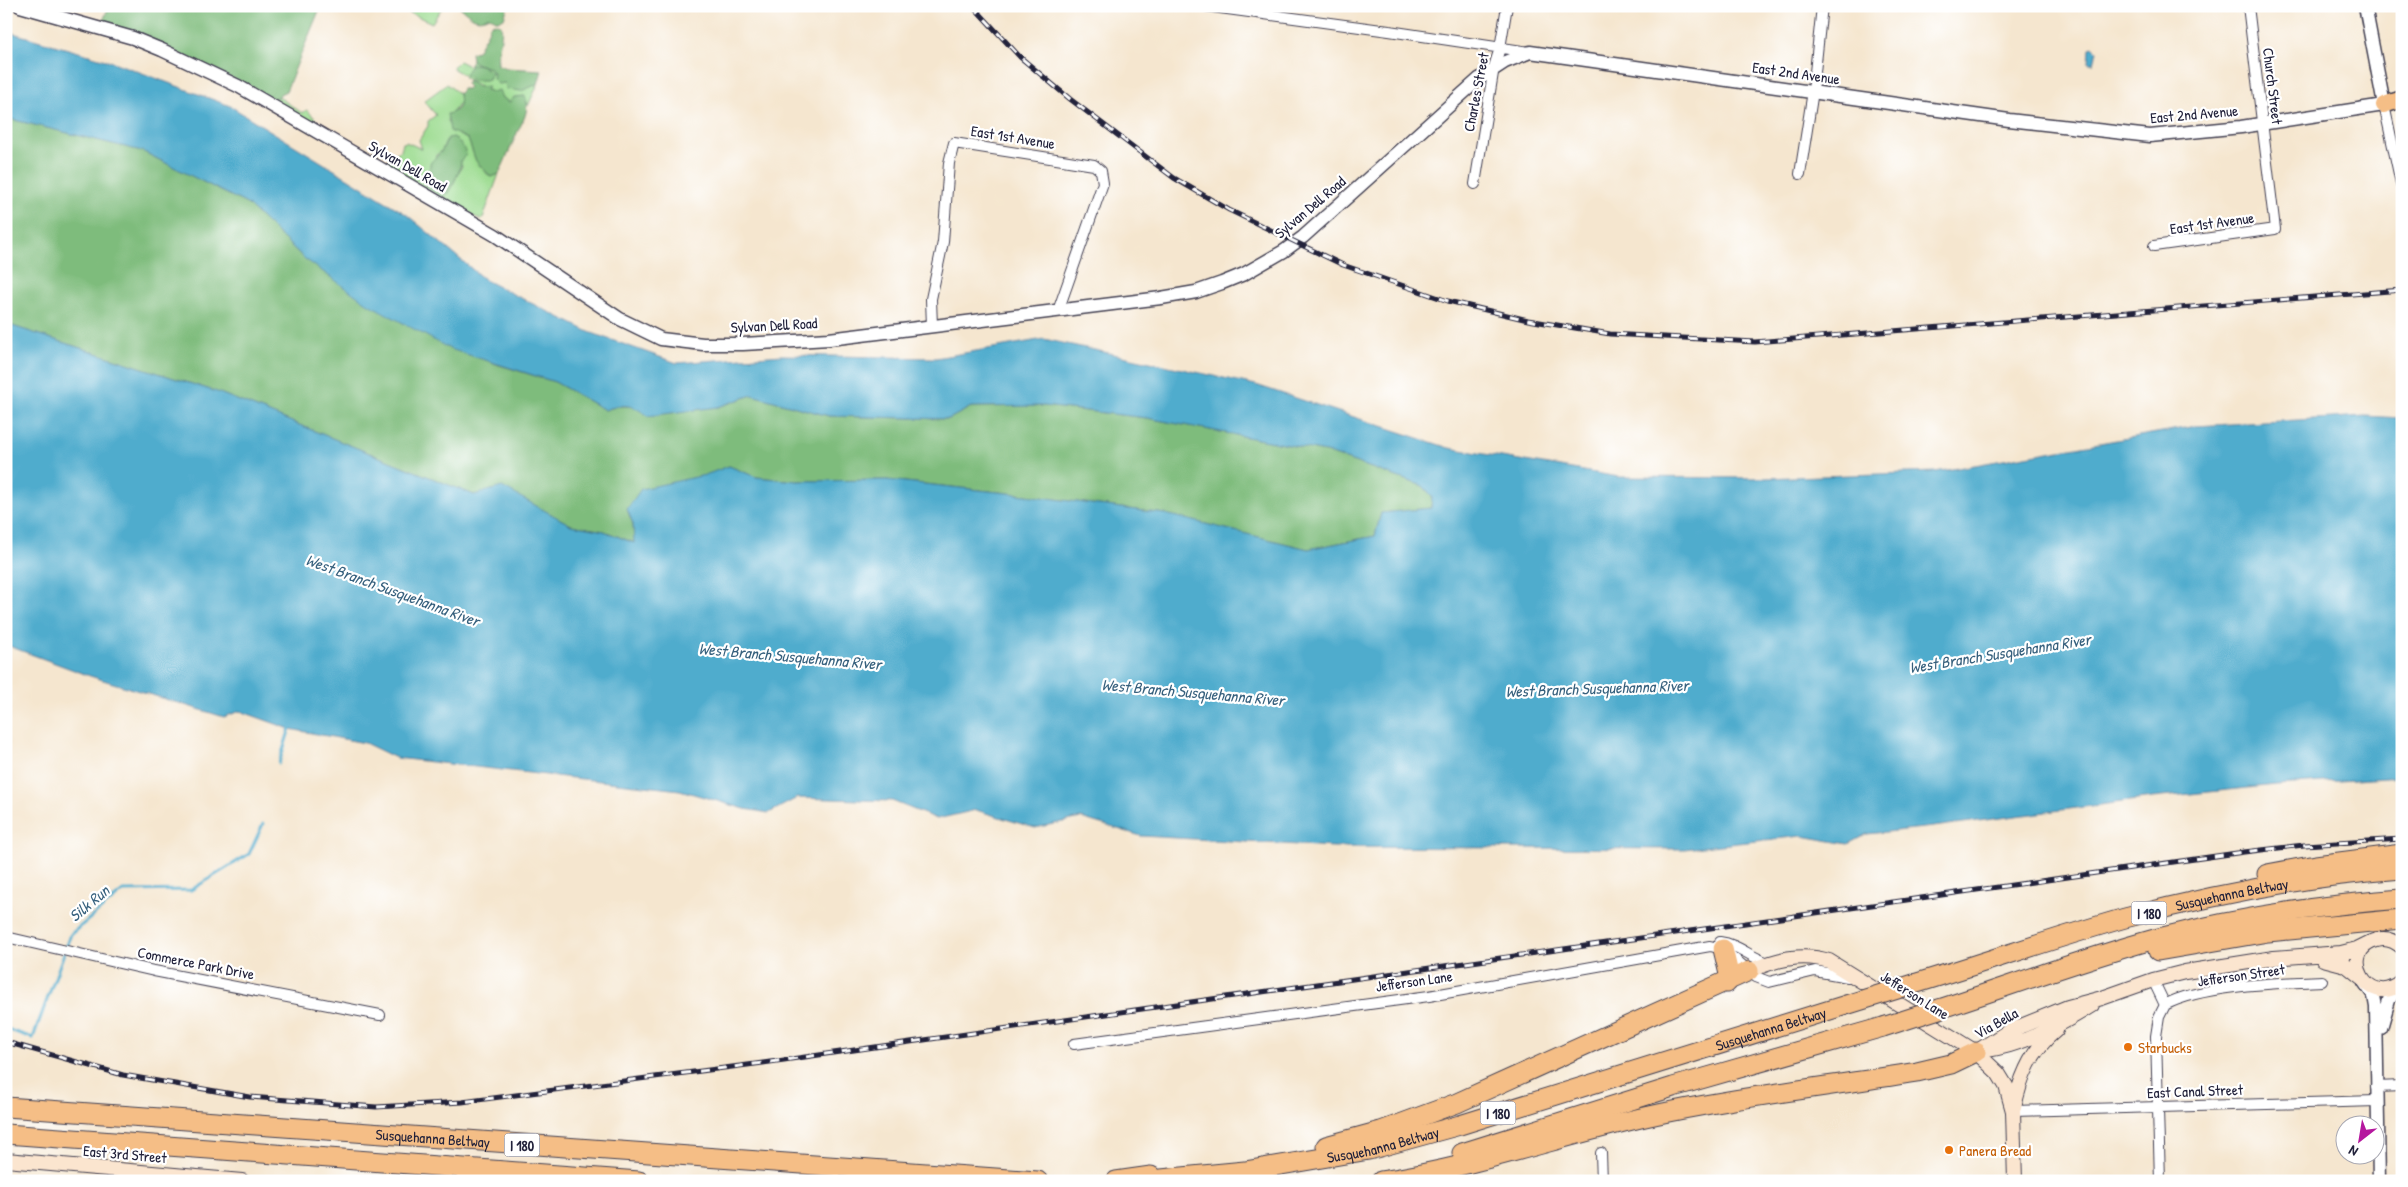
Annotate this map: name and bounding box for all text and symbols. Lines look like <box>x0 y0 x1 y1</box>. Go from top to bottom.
street label: Church Street <box>2258 47 2288 126</box>
street label: Charles Street <box>1458 50 1494 133</box>
street label: East 2nd Avenue <box>1751 56 1841 90</box>
street label: East 2nd Avenue <box>2149 100 2239 128</box>
street label: East 1st Avenue <box>969 120 1057 154</box>
street label: Sylvan Dell Road <box>365 135 451 197</box>
street label: Sylvan Dell Road <box>1270 171 1350 243</box>
street label: East 1st Avenue <box>2169 207 2255 239</box>
street label: Sylvan Dell Road <box>730 312 818 338</box>
water label: West Branch Susquehanna River <box>303 548 485 632</box>
water label: West Branch Susquehanna River <box>1908 628 2094 678</box>
water label: West Branch Susquehanna River <box>698 637 884 675</box>
water label: West Branch Susquehanna River <box>1101 673 1287 711</box>
water label: West Branch Susquehanna River <box>1505 674 1691 702</box>
street label: Susquehanna Beltway <box>2173 872 2290 916</box>
water label: Silk Run <box>64 879 115 926</box>
road number: I 180 <box>2132 901 2166 924</box>
street label: Commerce Park Drive <box>136 941 256 985</box>
street label: Jefferson Street <box>2196 958 2287 992</box>
street label: Jefferson Lane <box>1374 965 1454 997</box>
street label: Jefferson Lane <box>1877 966 1953 1024</box>
street label: Susquehanna Beltway <box>1713 1001 1829 1055</box>
street label: Via Bella <box>1970 1002 2022 1044</box>
place label: Starbucks <box>2138 1037 2192 1058</box>
marker: Starbucks <box>2122 1041 2134 1053</box>
street label: East Canal Street <box>2147 1079 2244 1103</box>
road number: I 180 <box>1480 1102 1516 1124</box>
north arrow <box>2336 1114 2386 1164</box>
street label: Susquehanna Beltway <box>1325 1121 1441 1167</box>
street label: Susquehanna Beltway <box>375 1123 491 1152</box>
road number: I 180 <box>504 1134 540 1156</box>
street label: East 3rd Street <box>82 1140 168 1168</box>
place label: Panera Bread <box>1959 1140 2031 1161</box>
text: N <box>2344 1141 2361 1162</box>
marker: Panera Bread <box>1943 1144 1955 1156</box>

